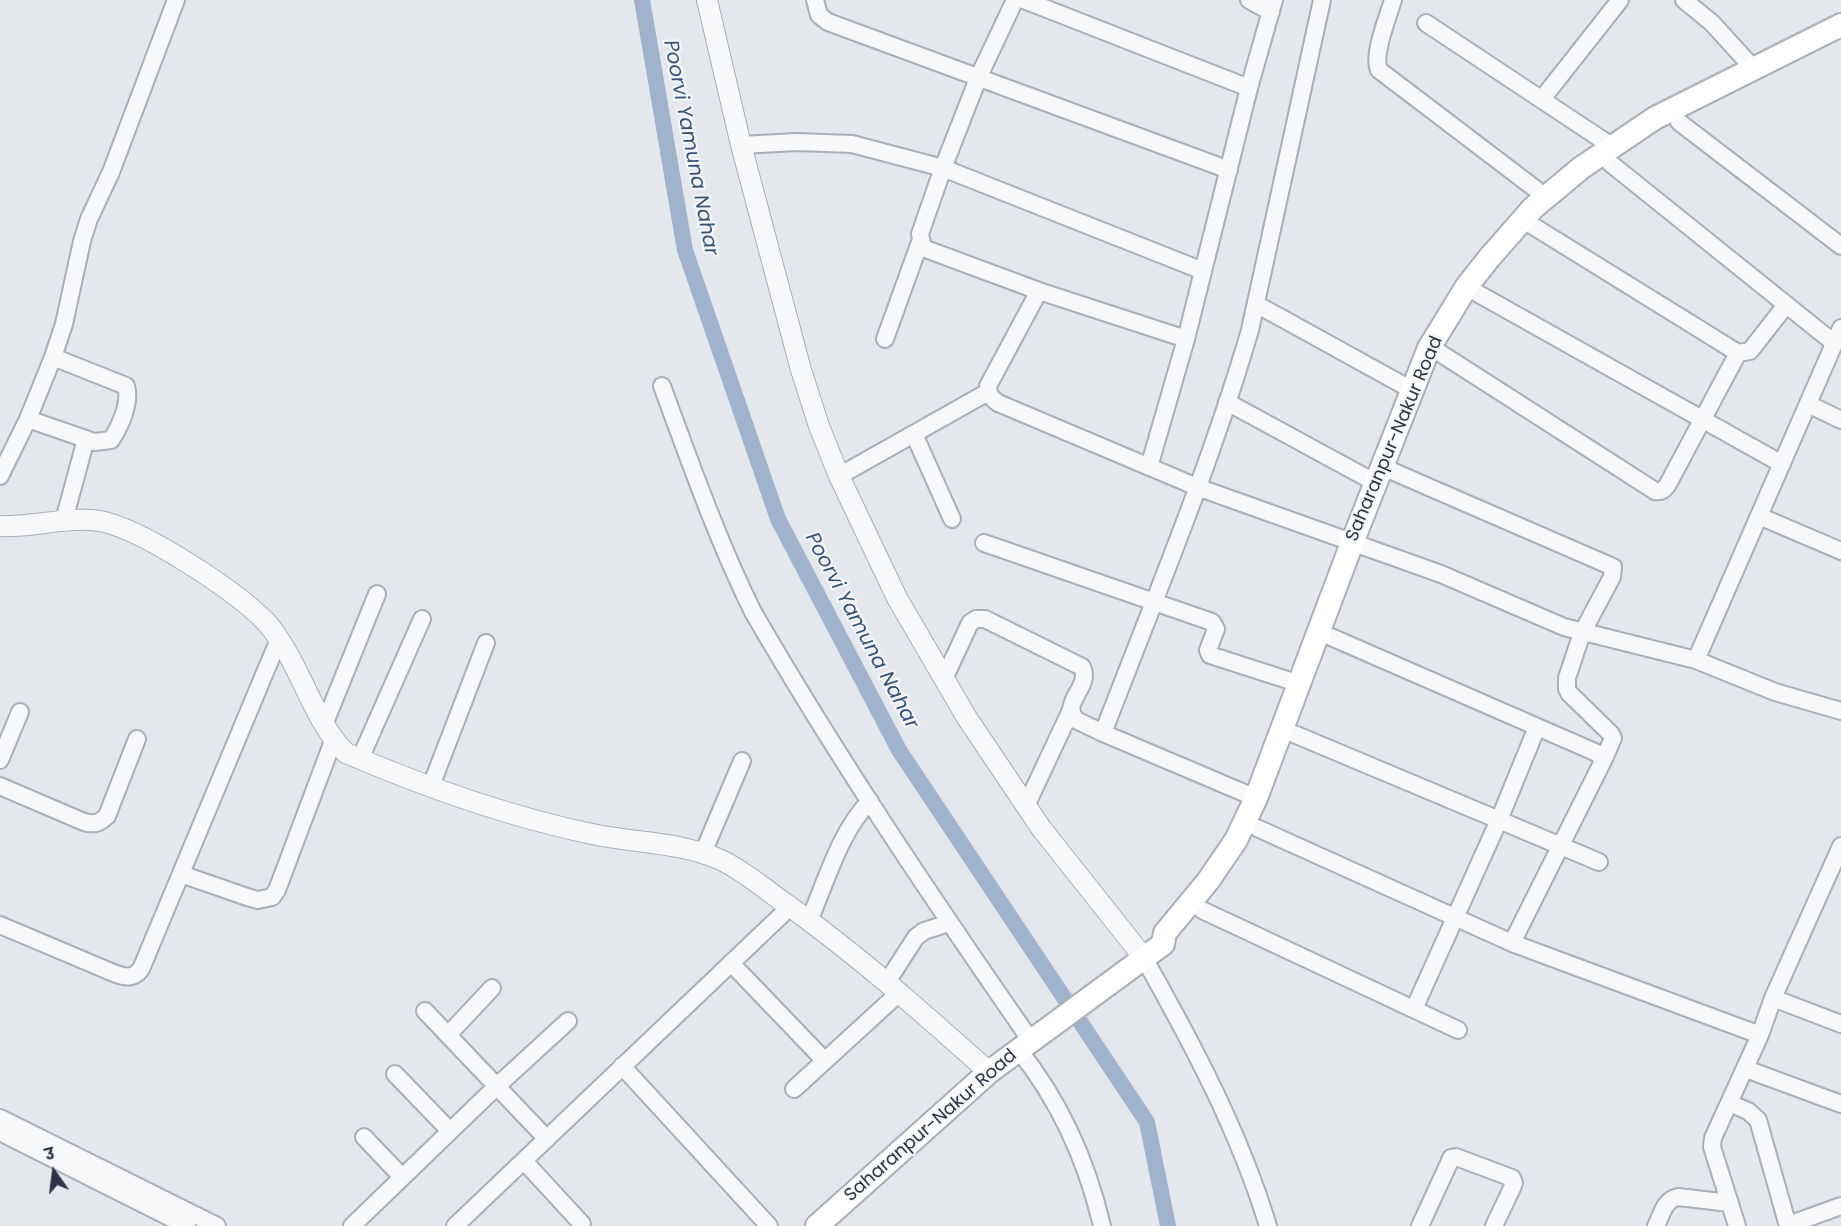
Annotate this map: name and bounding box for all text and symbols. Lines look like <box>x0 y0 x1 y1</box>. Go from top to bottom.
water label: Poorvi Yamuna Nahar <box>657 38 723 258</box>
street label: Saharanpur-Nakur Road <box>1342 333 1448 545</box>
water label: Poorvi Yamuna Nahar <box>799 529 923 733</box>
street label: Saharanpur-Nakur Road <box>840 1045 1022 1207</box>
north arrow <box>24 1142 84 1202</box>
text: उ <box>42 1142 57 1166</box>

